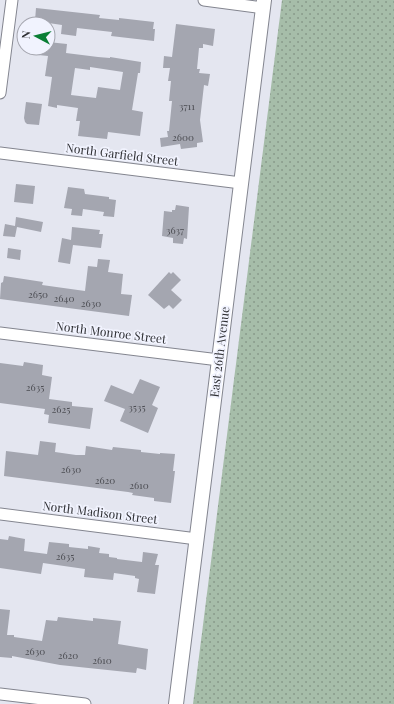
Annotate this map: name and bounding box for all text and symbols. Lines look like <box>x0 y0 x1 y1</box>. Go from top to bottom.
north arrow <box>16 16 56 56</box>
text: N <box>18 30 34 40</box>
house number: 3711 <box>179 99 195 113</box>
house number: 2600 <box>172 130 194 144</box>
street label: North Garfield Street <box>65 139 180 169</box>
house number: 3637 <box>166 223 184 237</box>
house number: 2650 <box>28 287 48 301</box>
house number: 2640 <box>54 291 74 305</box>
house number: 2630 <box>81 296 101 310</box>
street label: East 26th Avenue <box>206 306 233 398</box>
street label: North Monroe Street <box>55 317 168 347</box>
house number: 2635 <box>26 380 44 394</box>
house number: 3535 <box>128 400 146 414</box>
house number: 2625 <box>52 402 70 416</box>
house number: 2630 <box>61 462 81 476</box>
house number: 2620 <box>95 473 115 487</box>
house number: 2610 <box>129 478 149 492</box>
street label: North Madison Street <box>42 497 159 527</box>
house number: 2635 <box>56 549 74 563</box>
house number: 2630 <box>25 644 45 658</box>
house number: 2620 <box>58 648 78 662</box>
house number: 2610 <box>92 653 112 667</box>

